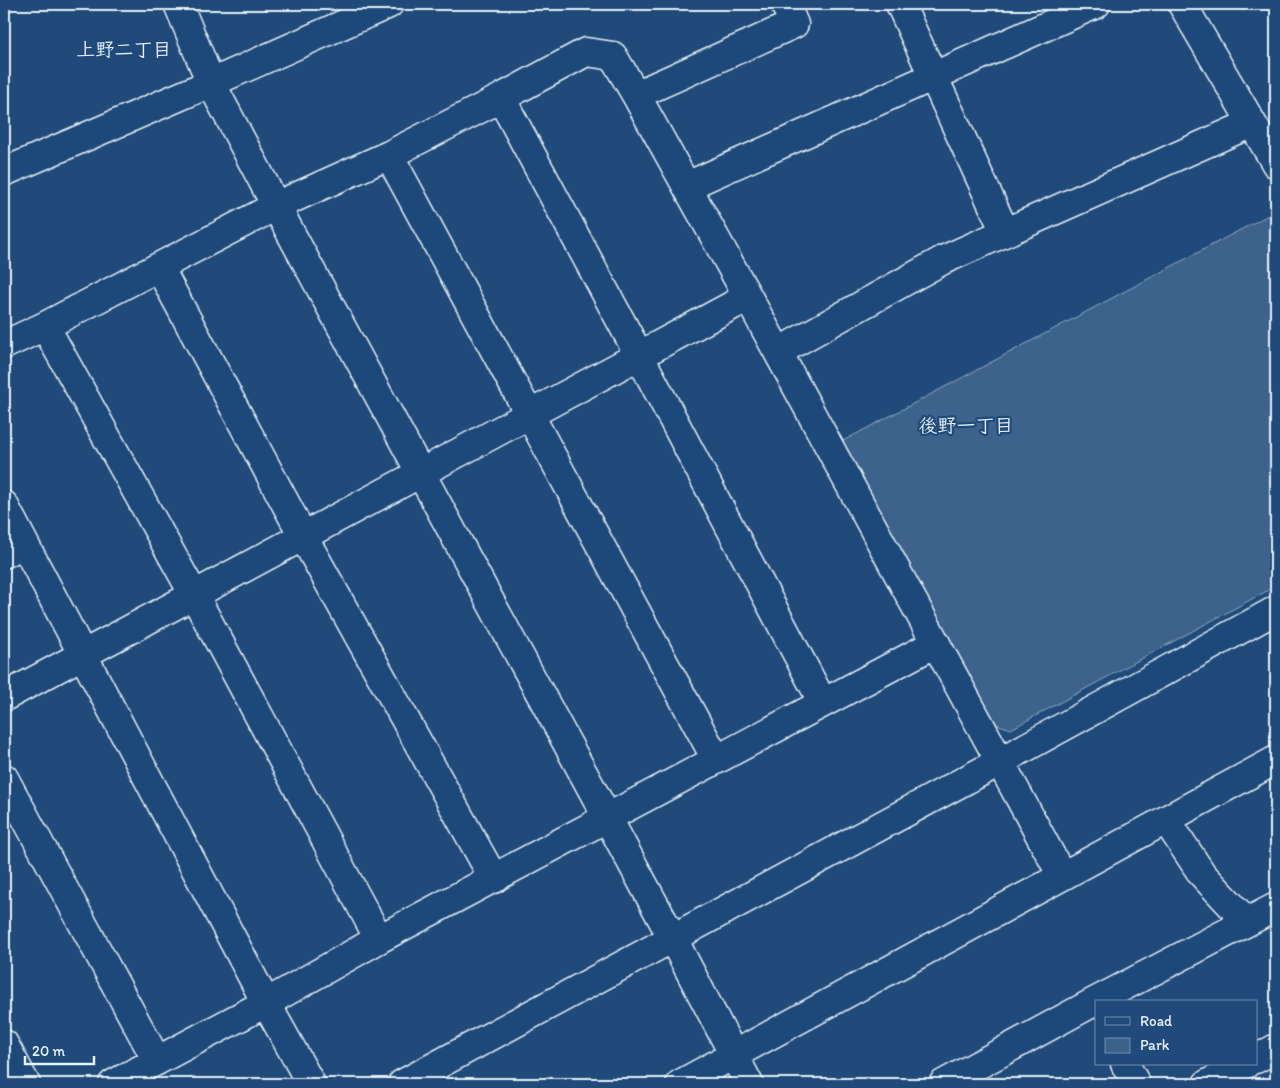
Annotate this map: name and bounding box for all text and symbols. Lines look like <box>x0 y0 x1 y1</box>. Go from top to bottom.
district label: 上野二丁目 <box>76 38 172 61</box>
district label: 後野一丁目 <box>918 414 1014 437</box>
legend <box>1095 1000 1258 1066</box>
text: Road <box>1140 1012 1173 1030</box>
scale bar <box>25 1033 94 1065</box>
text: Park <box>1140 1036 1170 1054</box>
text: 20 m <box>32 1042 66 1060</box>

